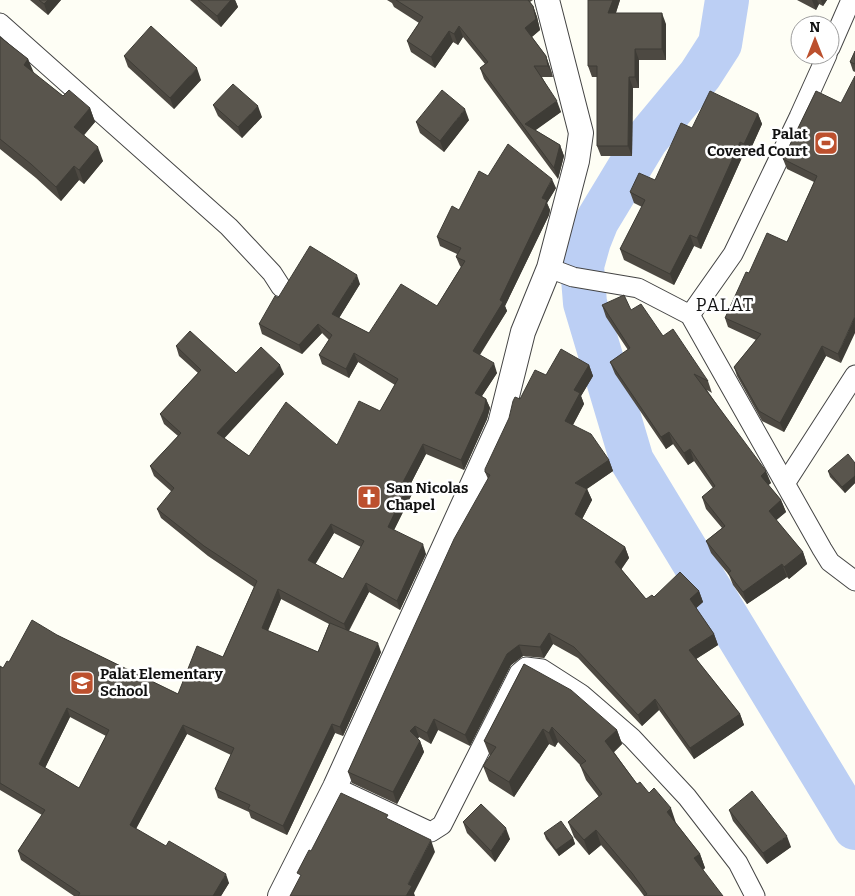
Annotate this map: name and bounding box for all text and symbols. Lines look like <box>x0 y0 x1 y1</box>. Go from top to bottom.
north arrow <box>790 15 840 65</box>
text: N <box>810 19 821 36</box>
place label: Palat Covered Court <box>707 125 808 160</box>
sports icon: Palat Covered Court <box>813 130 839 156</box>
district label: PALAT <box>696 294 754 316</box>
place label: San Nicolas Chapel <box>386 479 468 514</box>
church icon: San Nicolas Chapel <box>356 484 382 510</box>
place label: Palat Elementary School <box>100 665 224 700</box>
school or university icon: Palat Elementary School <box>69 670 95 696</box>

